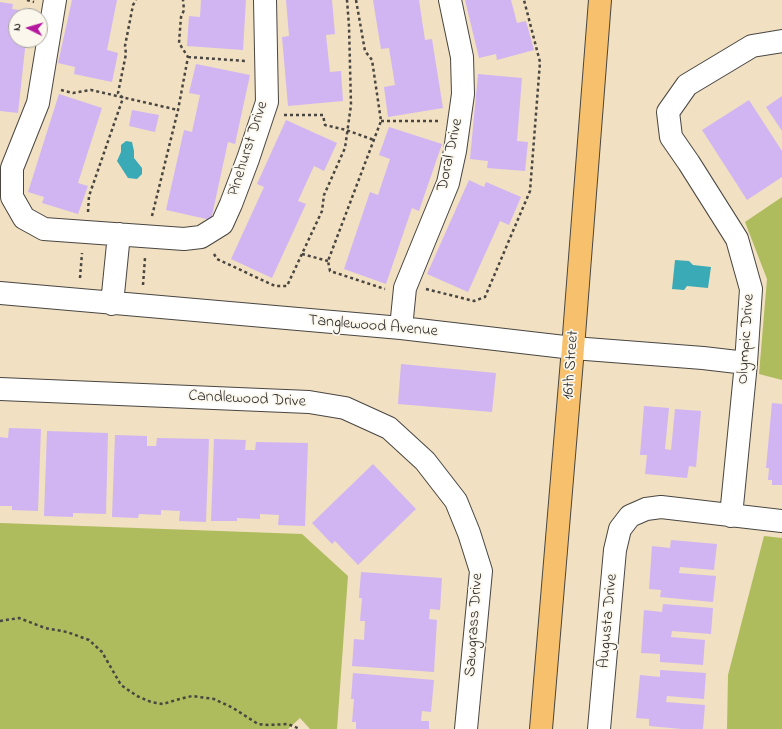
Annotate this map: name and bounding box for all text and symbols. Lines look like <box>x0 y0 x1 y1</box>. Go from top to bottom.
north arrow <box>8 8 48 48</box>
text: N <box>9 23 25 31</box>
street label: Pinehurst Drive <box>225 99 273 199</box>
street label: Doral Drive <box>434 117 468 193</box>
street label: Olympic Drive <box>734 293 760 385</box>
street label: Tanglewood Avenue <box>307 312 439 342</box>
street label: 16th Street <box>560 330 584 400</box>
street label: Candlewood Drive <box>188 387 306 413</box>
street label: Sawgrass Drive <box>462 573 488 677</box>
street label: Augusta Drive <box>595 573 623 669</box>

